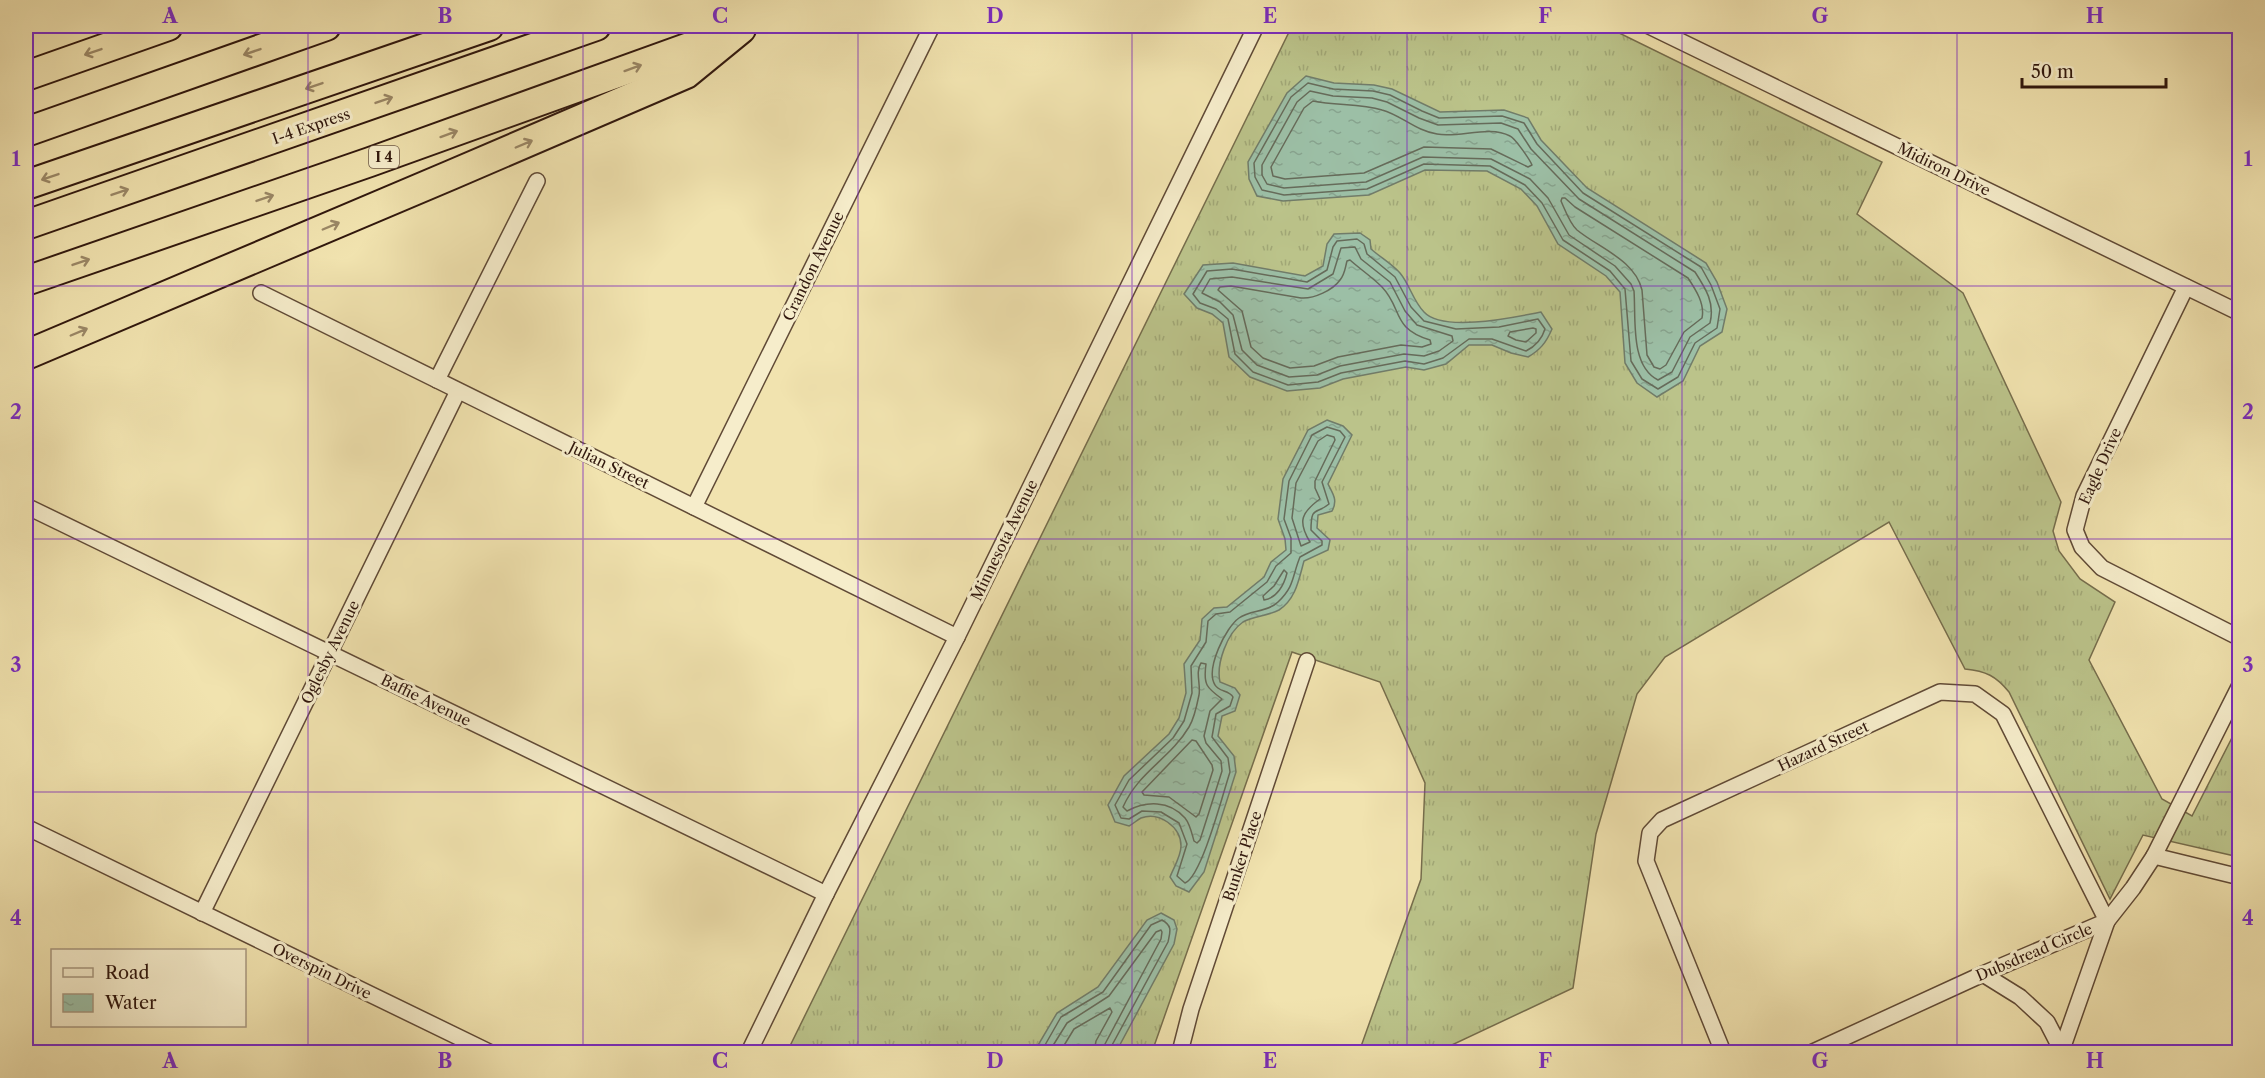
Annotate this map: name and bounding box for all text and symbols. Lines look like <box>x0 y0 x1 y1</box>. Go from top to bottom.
text: A <box>161 4 178 28</box>
text: B <box>438 4 453 28</box>
text: C <box>712 4 728 28</box>
text: D <box>986 4 1004 28</box>
text: E <box>1263 4 1277 28</box>
text: F <box>1538 4 1552 28</box>
text: G <box>1812 4 1829 28</box>
text: H <box>2086 4 2104 28</box>
one-way arrow <box>243 47 261 58</box>
one-way arrow <box>84 48 103 59</box>
scale bar <box>2022 51 2166 89</box>
one-way arrow <box>623 61 642 72</box>
text: 50 m <box>2031 61 2074 83</box>
one-way arrow <box>305 81 324 92</box>
one-way arrow <box>374 94 393 105</box>
street label: I-4 Express <box>270 104 352 148</box>
one-way arrow <box>439 127 458 138</box>
one-way arrow <box>515 138 533 149</box>
street label: Midiron Drive <box>1894 138 1994 200</box>
road number: I 4 <box>369 146 399 168</box>
text: 1 <box>12 147 21 171</box>
text: 1 <box>2244 147 2253 171</box>
one-way arrow <box>42 172 60 183</box>
one-way arrow <box>110 186 129 197</box>
one-way arrow <box>255 192 274 203</box>
street label: Crandon Avenue <box>778 208 848 324</box>
one-way arrow <box>321 220 339 232</box>
one-way arrow <box>71 256 90 267</box>
one-way arrow <box>70 326 88 337</box>
text: 2 <box>10 400 22 424</box>
text: 2 <box>2242 400 2254 424</box>
street label: Eagle Drive <box>2075 425 2125 507</box>
street label: Julian Street <box>564 436 653 493</box>
street label: Minnesota Avenue <box>966 476 1042 604</box>
street label: Oglesby Avenue <box>297 597 363 707</box>
text: 3 <box>10 653 22 677</box>
text: 3 <box>2242 653 2254 677</box>
street label: Baffie Avenue <box>378 670 474 730</box>
street label: Hazard Street <box>1775 716 1872 775</box>
street label: Bunker Place <box>1218 808 1266 904</box>
text: 4 <box>10 906 22 930</box>
text: 4 <box>2242 906 2254 930</box>
street label: Dubsdread Circle <box>1973 919 2095 985</box>
street label: Overspin Drive <box>269 939 375 1003</box>
legend <box>51 949 246 1027</box>
text: Road <box>105 962 150 984</box>
text: Water <box>104 992 157 1014</box>
text: A <box>161 1049 178 1073</box>
text: B <box>438 1049 453 1073</box>
text: C <box>712 1049 728 1073</box>
text: D <box>986 1049 1004 1073</box>
text: E <box>1263 1049 1277 1073</box>
text: F <box>1538 1049 1552 1073</box>
text: G <box>1812 1049 1829 1073</box>
text: H <box>2086 1049 2104 1073</box>

